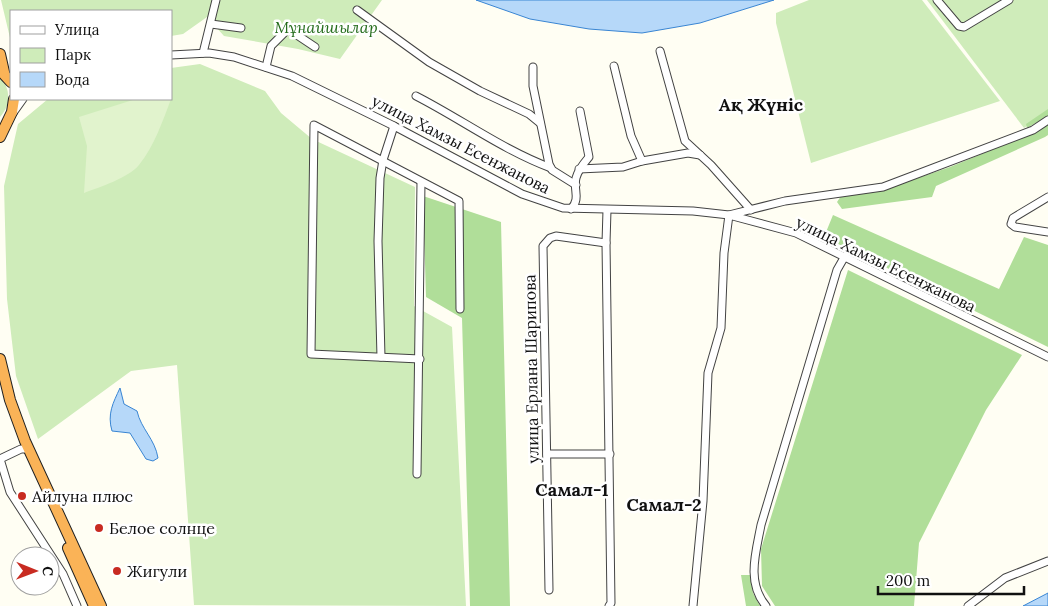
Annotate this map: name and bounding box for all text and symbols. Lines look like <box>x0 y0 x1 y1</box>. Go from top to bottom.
legend <box>10 10 172 100</box>
park label: Мұнайшылар <box>274 17 378 37</box>
text: Улица <box>54 20 100 39</box>
text: Парк <box>55 45 91 64</box>
text: Вода <box>55 70 90 89</box>
street label: улица Хамзы Есенжанова <box>368 90 554 198</box>
district label: Ақ Жүніс <box>719 93 804 116</box>
street label: улица Хамзы Есенжанова <box>793 212 979 316</box>
street label: улица Ерлана Шарипова <box>519 274 543 464</box>
district label: Самал-1 <box>535 478 609 501</box>
place label: Айлуна плюс <box>31 486 133 506</box>
marker: Айлуна плюс <box>16 490 28 502</box>
district label: Самал-2 <box>626 493 702 516</box>
place label: Белое солнце <box>109 518 215 538</box>
marker: Белое солнце <box>93 522 105 534</box>
north arrow <box>10 546 60 596</box>
place label: Жигули <box>127 561 187 581</box>
scale bar <box>878 564 1024 596</box>
marker: Жигули <box>111 565 123 577</box>
text: С <box>39 566 57 577</box>
text: 200 m <box>886 571 930 590</box>

